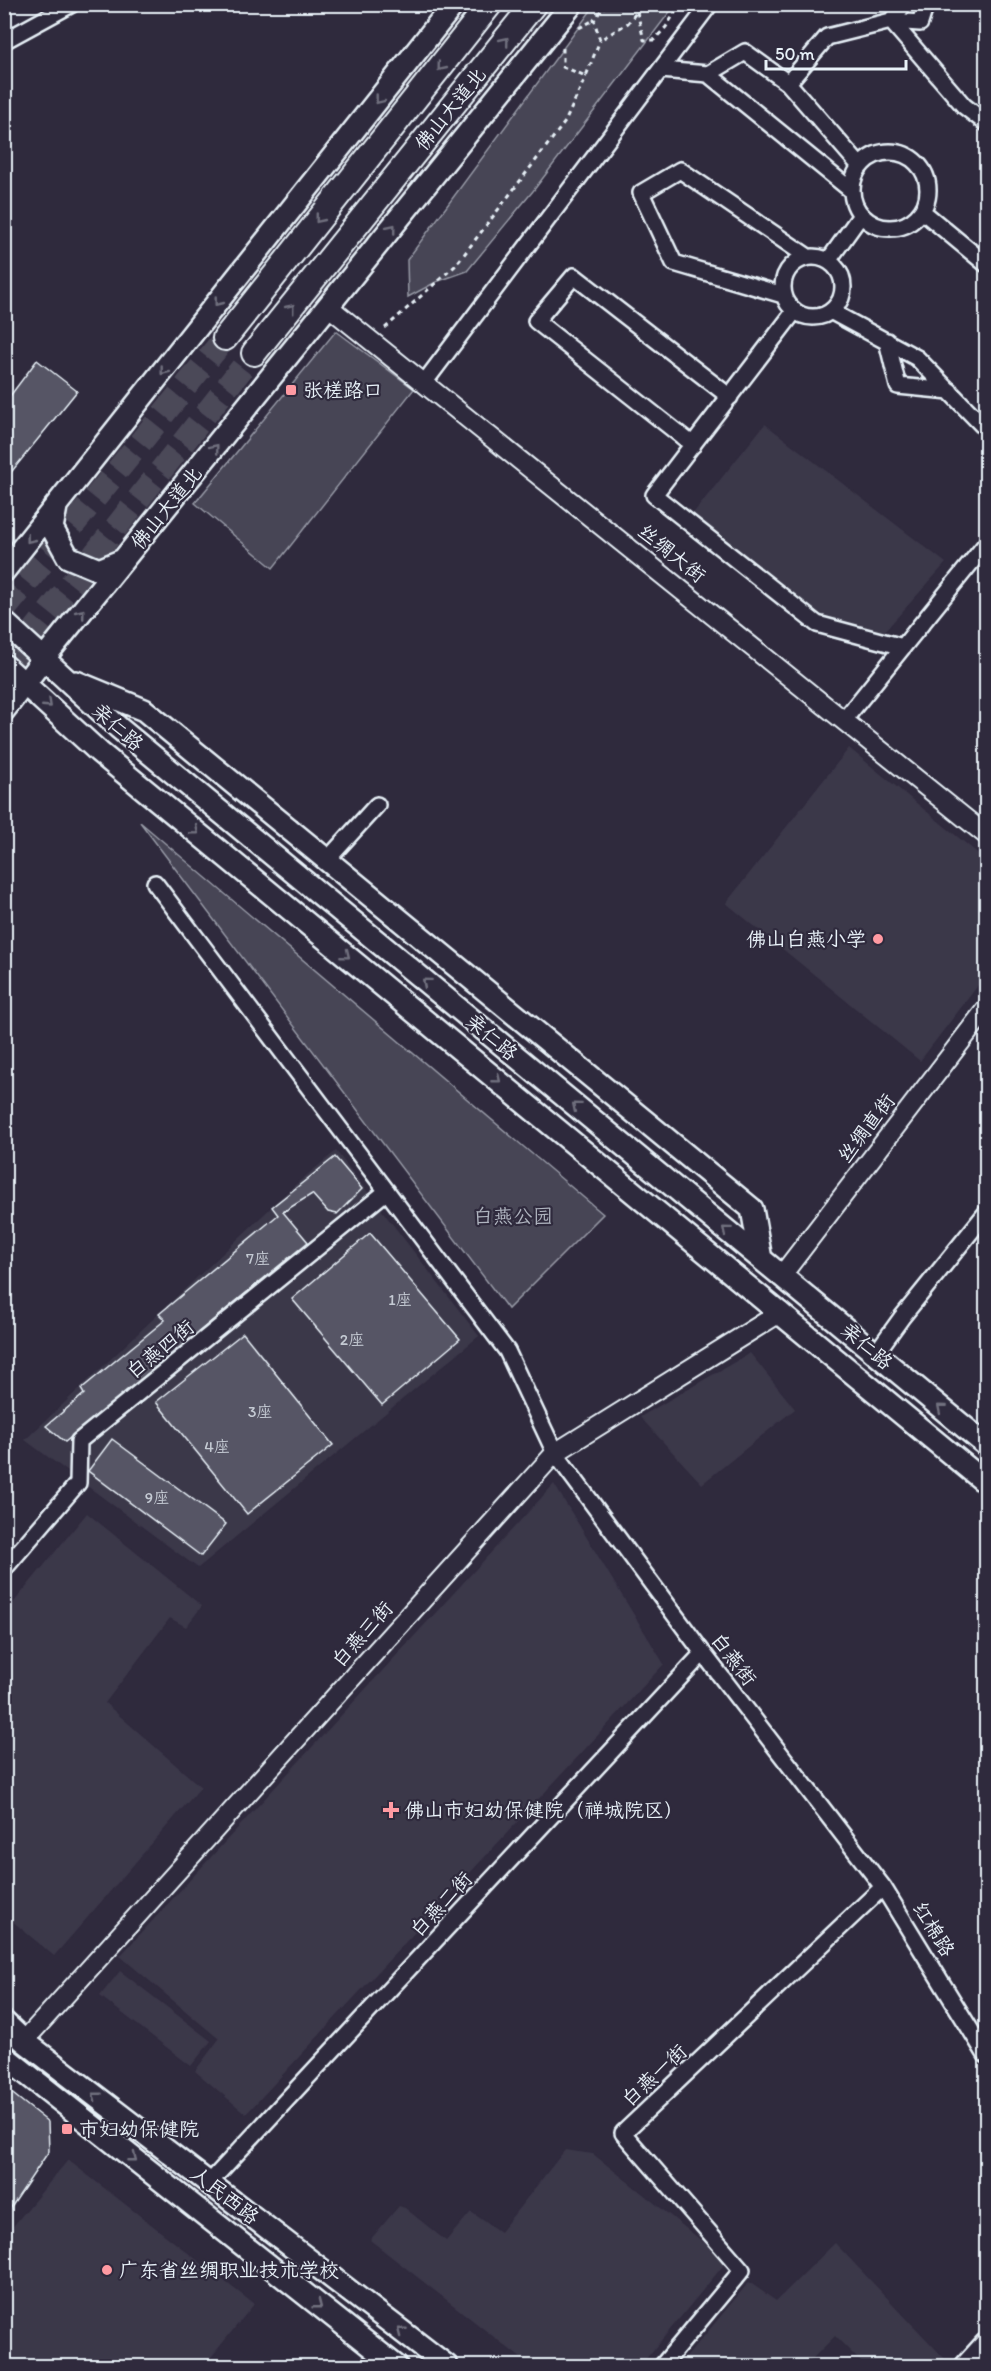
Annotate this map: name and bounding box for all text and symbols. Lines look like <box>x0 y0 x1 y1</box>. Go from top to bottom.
scale bar <box>766 33 906 71</box>
one-way arrow <box>497 37 508 48</box>
text: 50 m <box>775 43 815 65</box>
one-way arrow <box>437 60 448 71</box>
street label: 佛山大道北 <box>409 63 491 155</box>
one-way arrow <box>375 93 386 104</box>
one-way arrow <box>316 212 327 223</box>
one-way arrow <box>384 224 395 235</box>
one-way arrow <box>215 295 226 306</box>
one-way arrow <box>283 304 294 315</box>
one-way arrow <box>160 364 171 375</box>
place label: 张槎路口 <box>303 378 383 402</box>
marker: 张槎路口 <box>284 383 298 397</box>
one-way arrow <box>207 444 218 455</box>
street label: 佛山大道北 <box>125 462 207 554</box>
street label: 丝绸大街 <box>633 519 711 587</box>
one-way arrow <box>26 533 37 544</box>
one-way arrow <box>74 609 85 620</box>
one-way arrow <box>41 697 51 708</box>
street label: 亲仁路 <box>87 698 149 756</box>
one-way arrow <box>189 824 200 835</box>
place label: 佛山白燕小学 <box>746 927 866 951</box>
marker: 佛山白燕小学 <box>871 932 885 946</box>
one-way arrow <box>339 948 350 959</box>
one-way arrow <box>421 978 432 989</box>
street label: 亲仁路 <box>461 1009 523 1066</box>
one-way arrow <box>490 1072 501 1083</box>
street label: 丝绸直街 <box>832 1089 900 1167</box>
one-way arrow <box>572 1102 583 1113</box>
park label: 白燕公园 <box>473 1204 553 1228</box>
one-way arrow <box>722 1226 733 1237</box>
house number: 7座 <box>246 1249 270 1268</box>
house number: 1座 <box>388 1290 412 1309</box>
street label: 白燕四街 <box>121 1315 199 1383</box>
street label: 亲仁路 <box>836 1318 898 1375</box>
house number: 2座 <box>340 1330 364 1349</box>
house number: 3座 <box>248 1402 272 1421</box>
one-way arrow <box>937 1404 948 1415</box>
house number: 4座 <box>204 1437 230 1456</box>
house number: 9座 <box>145 1488 169 1507</box>
street label: 白燕三街 <box>326 1596 398 1672</box>
street label: 白燕街 <box>706 1628 762 1690</box>
place label: 佛山市妇幼保健院（禅城院区） <box>404 1798 684 1822</box>
marker: 佛山市妇幼保健院（禅城院区） <box>382 1801 400 1819</box>
street label: 白燕二街 <box>405 1867 477 1941</box>
street label: 红棉路 <box>908 1897 961 1962</box>
street label: 白燕一街 <box>617 2039 691 2111</box>
one-way arrow <box>92 2093 103 2104</box>
place label: 市妇幼保健院 <box>79 2117 199 2141</box>
marker: 市妇幼保健院 <box>60 2122 74 2136</box>
one-way arrow <box>126 2150 137 2161</box>
street label: 人民西路 <box>186 2161 265 2230</box>
place label: 广东省丝绸职业技术学校 <box>119 2258 339 2282</box>
marker: 广东省丝绸职业技术学校 <box>100 2263 114 2277</box>
one-way arrow <box>311 2298 322 2309</box>
one-way arrow <box>396 2327 407 2338</box>

